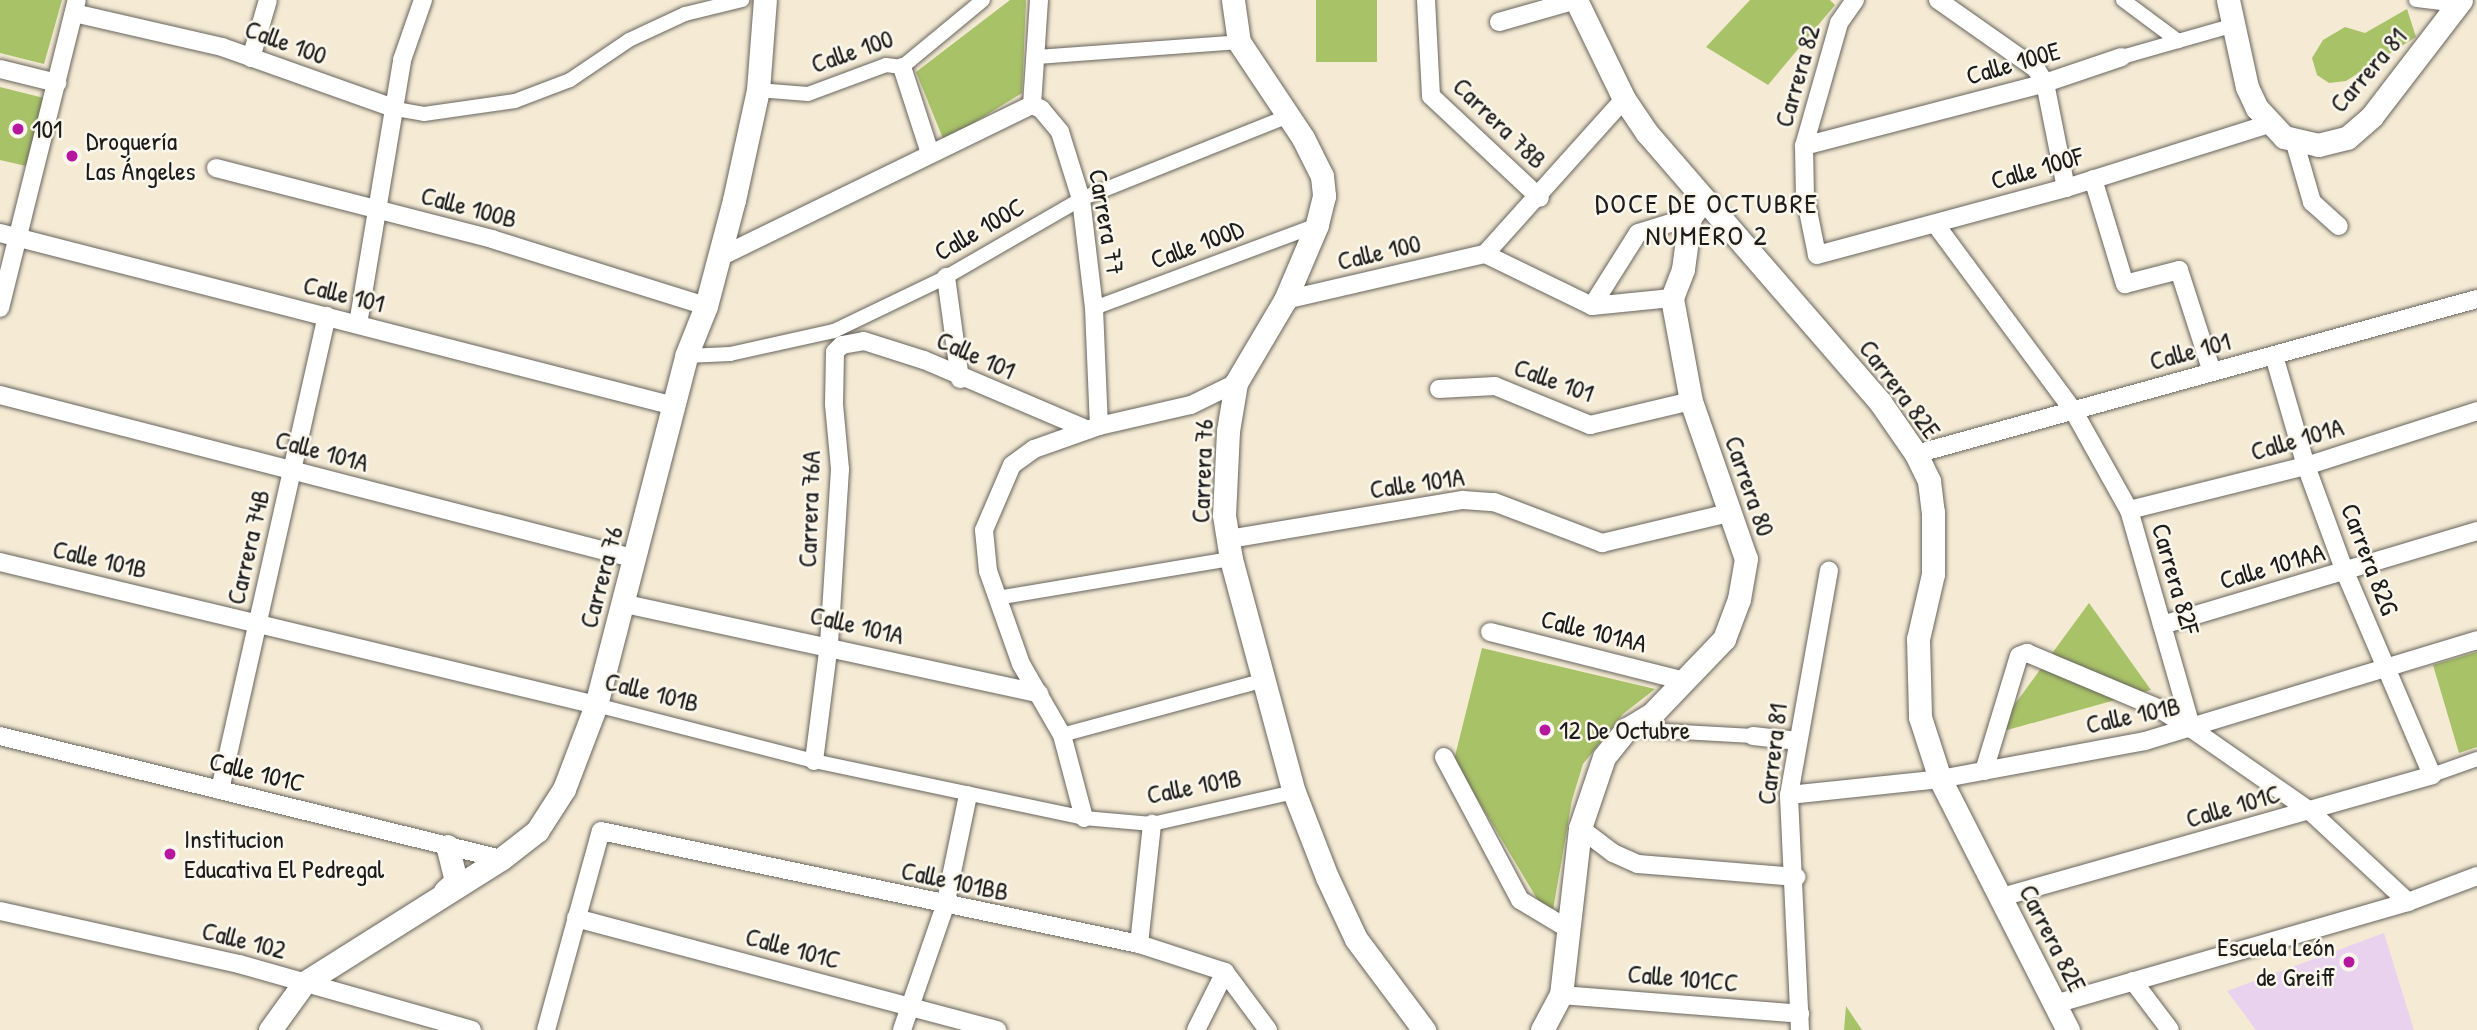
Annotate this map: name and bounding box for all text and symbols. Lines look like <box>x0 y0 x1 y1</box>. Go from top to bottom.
street label: Calle 100 <box>241 13 331 71</box>
street label: Carrera 81 <box>2323 21 2413 119</box>
street label: Calle 100 <box>807 22 897 80</box>
street label: Carrera 82 <box>1768 22 1826 130</box>
street label: Calle 100E <box>1962 35 2064 91</box>
street label: Carrera 78B <box>1447 71 1553 175</box>
place label: 101 <box>32 113 63 145</box>
marker: 101 <box>10 121 26 137</box>
place label: Droguería Las Ángeles <box>86 125 195 186</box>
street label: Calle 100F <box>1987 140 2087 196</box>
marker: Droguería Las Ángeles <box>64 148 80 164</box>
street label: Carrera 77 <box>1082 167 1132 277</box>
street label: Calle 100B <box>418 179 520 235</box>
district label: DOCE DE OCTUBRE NUMERO 2 <box>1597 186 1817 252</box>
street label: Calle 100C <box>928 191 1030 267</box>
street label: Calle 100D <box>1146 213 1248 275</box>
street label: Calle 100 <box>1334 227 1424 277</box>
street label: Calle 101 <box>300 269 388 319</box>
street label: Calle 101 <box>932 324 1020 386</box>
street label: Calle 101 <box>2146 325 2234 377</box>
street label: Carrera 82E <box>1853 333 1947 445</box>
street label: Calle 101 <box>1510 351 1598 409</box>
street label: Calle 101A <box>2247 411 2347 467</box>
street label: Carrera 76 <box>1185 418 1219 524</box>
street label: Calle 101A <box>272 424 372 478</box>
street label: Carrera 80 <box>1718 432 1782 540</box>
street label: Carrera 76A <box>791 450 827 568</box>
street label: Calle 101A <box>1368 461 1466 505</box>
street label: Carrera 74B <box>220 487 276 607</box>
street label: Carrera 82G <box>2334 499 2406 619</box>
street label: Carrera 82F <box>2145 520 2207 638</box>
street label: Carrera 76 <box>572 523 630 631</box>
street label: Calle 101B <box>50 533 150 585</box>
street label: Calle 101AA <box>2216 536 2328 596</box>
street label: Calle 101A <box>807 599 907 651</box>
street label: Calle 101AA <box>1538 603 1650 659</box>
street label: Calle 101B <box>602 665 702 719</box>
street label: Calle 101B <box>2083 690 2183 740</box>
street label: Carrera 81 <box>1750 702 1794 806</box>
place label: 12 De Octubre <box>1559 714 1690 746</box>
marker: 12 De Octubre <box>1537 722 1553 738</box>
street label: Calle 101C <box>206 745 308 799</box>
street label: Calle 101B <box>1144 762 1244 810</box>
street label: Calle 101C <box>2182 778 2284 834</box>
place label: Institucion Educativa El Pedregal <box>184 823 384 884</box>
marker: Institucion Educativa El Pedregal <box>162 846 178 862</box>
street label: Calle 101BB <box>899 854 1011 908</box>
street label: Carrera 82E <box>2013 879 2093 997</box>
street label: Calle 102 <box>199 915 289 965</box>
street label: Calle 101C <box>742 920 844 976</box>
place label: Escuela León de Greiff <box>2217 931 2335 992</box>
marker: Escuela León de Greiff <box>2341 954 2357 970</box>
street label: Calle 101CC <box>1626 958 1740 998</box>

